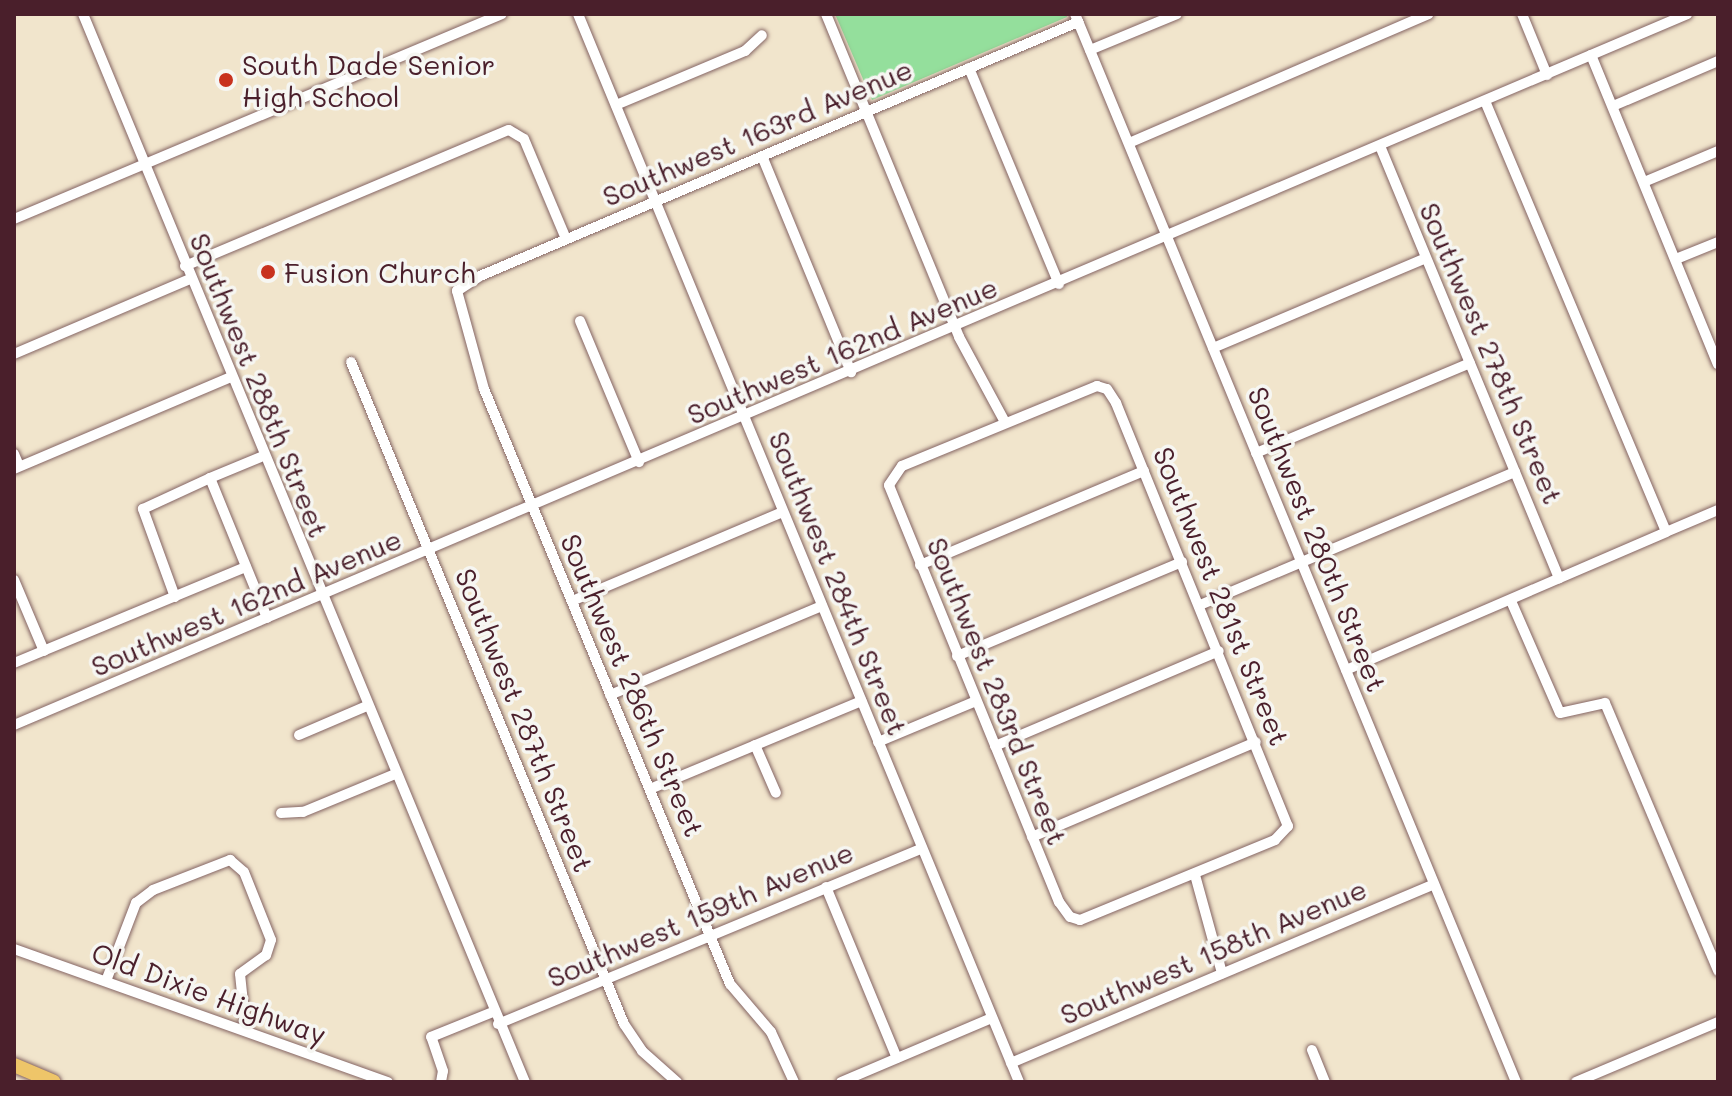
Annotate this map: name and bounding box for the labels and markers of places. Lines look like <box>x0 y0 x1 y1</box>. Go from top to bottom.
place label: South Dade Senior High School <box>242 47 495 113</box>
marker: South Dade Senior High School <box>217 71 235 89</box>
place label: Fusion Church <box>284 255 476 289</box>
marker: Fusion Church <box>259 263 277 281</box>

